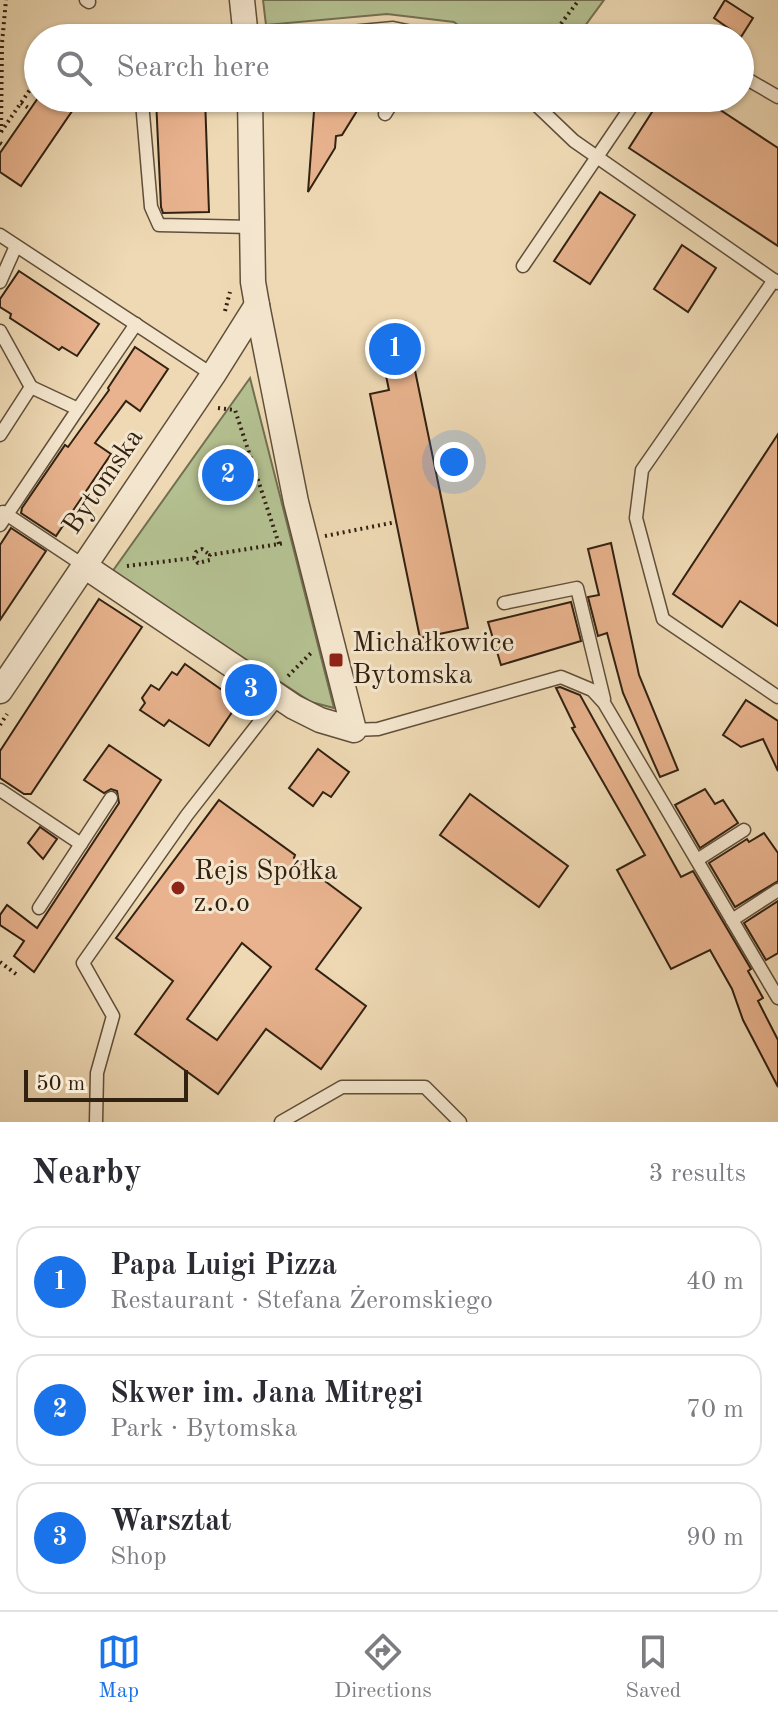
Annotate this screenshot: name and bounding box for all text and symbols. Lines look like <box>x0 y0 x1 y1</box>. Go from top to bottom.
search box <box>24 24 754 112</box>
icon: search <box>52 46 96 90</box>
text: Search here <box>116 53 270 83</box>
pin: 1 <box>369 319 421 379</box>
street label: Bytomska <box>59 424 149 540</box>
your location <box>434 442 474 482</box>
pin: 2 <box>202 445 254 505</box>
place label: Michałkowice Bytomska <box>352 630 514 690</box>
marker: Michałkowice Bytomska <box>327 651 345 669</box>
pin: 3 <box>225 660 277 720</box>
place label: Rejs Spółka z.o.o <box>194 858 338 918</box>
marker: Rejs Spółka z.o.o <box>169 879 187 897</box>
scale bar <box>24 1066 188 1102</box>
text: 50 m <box>36 1073 85 1095</box>
text: Nearby <box>32 1157 142 1191</box>
text: 3 results <box>648 1161 746 1187</box>
text: Papa Luigi Pizza <box>110 1251 337 1281</box>
text: 1 <box>52 1269 68 1295</box>
text: 40 m <box>686 1269 744 1295</box>
text: Restaurant · Stefana Żeromskiego <box>110 1288 493 1314</box>
text: Skwer im. Jana Mitręgi <box>110 1379 423 1409</box>
text: 2 <box>52 1397 68 1423</box>
text: 70 m <box>686 1397 744 1423</box>
text: Park · Bytomska <box>110 1416 297 1442</box>
text: Warsztat <box>110 1507 231 1537</box>
text: 3 <box>52 1525 68 1551</box>
text: 90 m <box>686 1525 744 1551</box>
text: Shop <box>110 1544 167 1570</box>
tab: Map <box>97 1630 141 1705</box>
tab: Directions <box>334 1630 432 1705</box>
tab: Saved <box>625 1630 681 1705</box>

